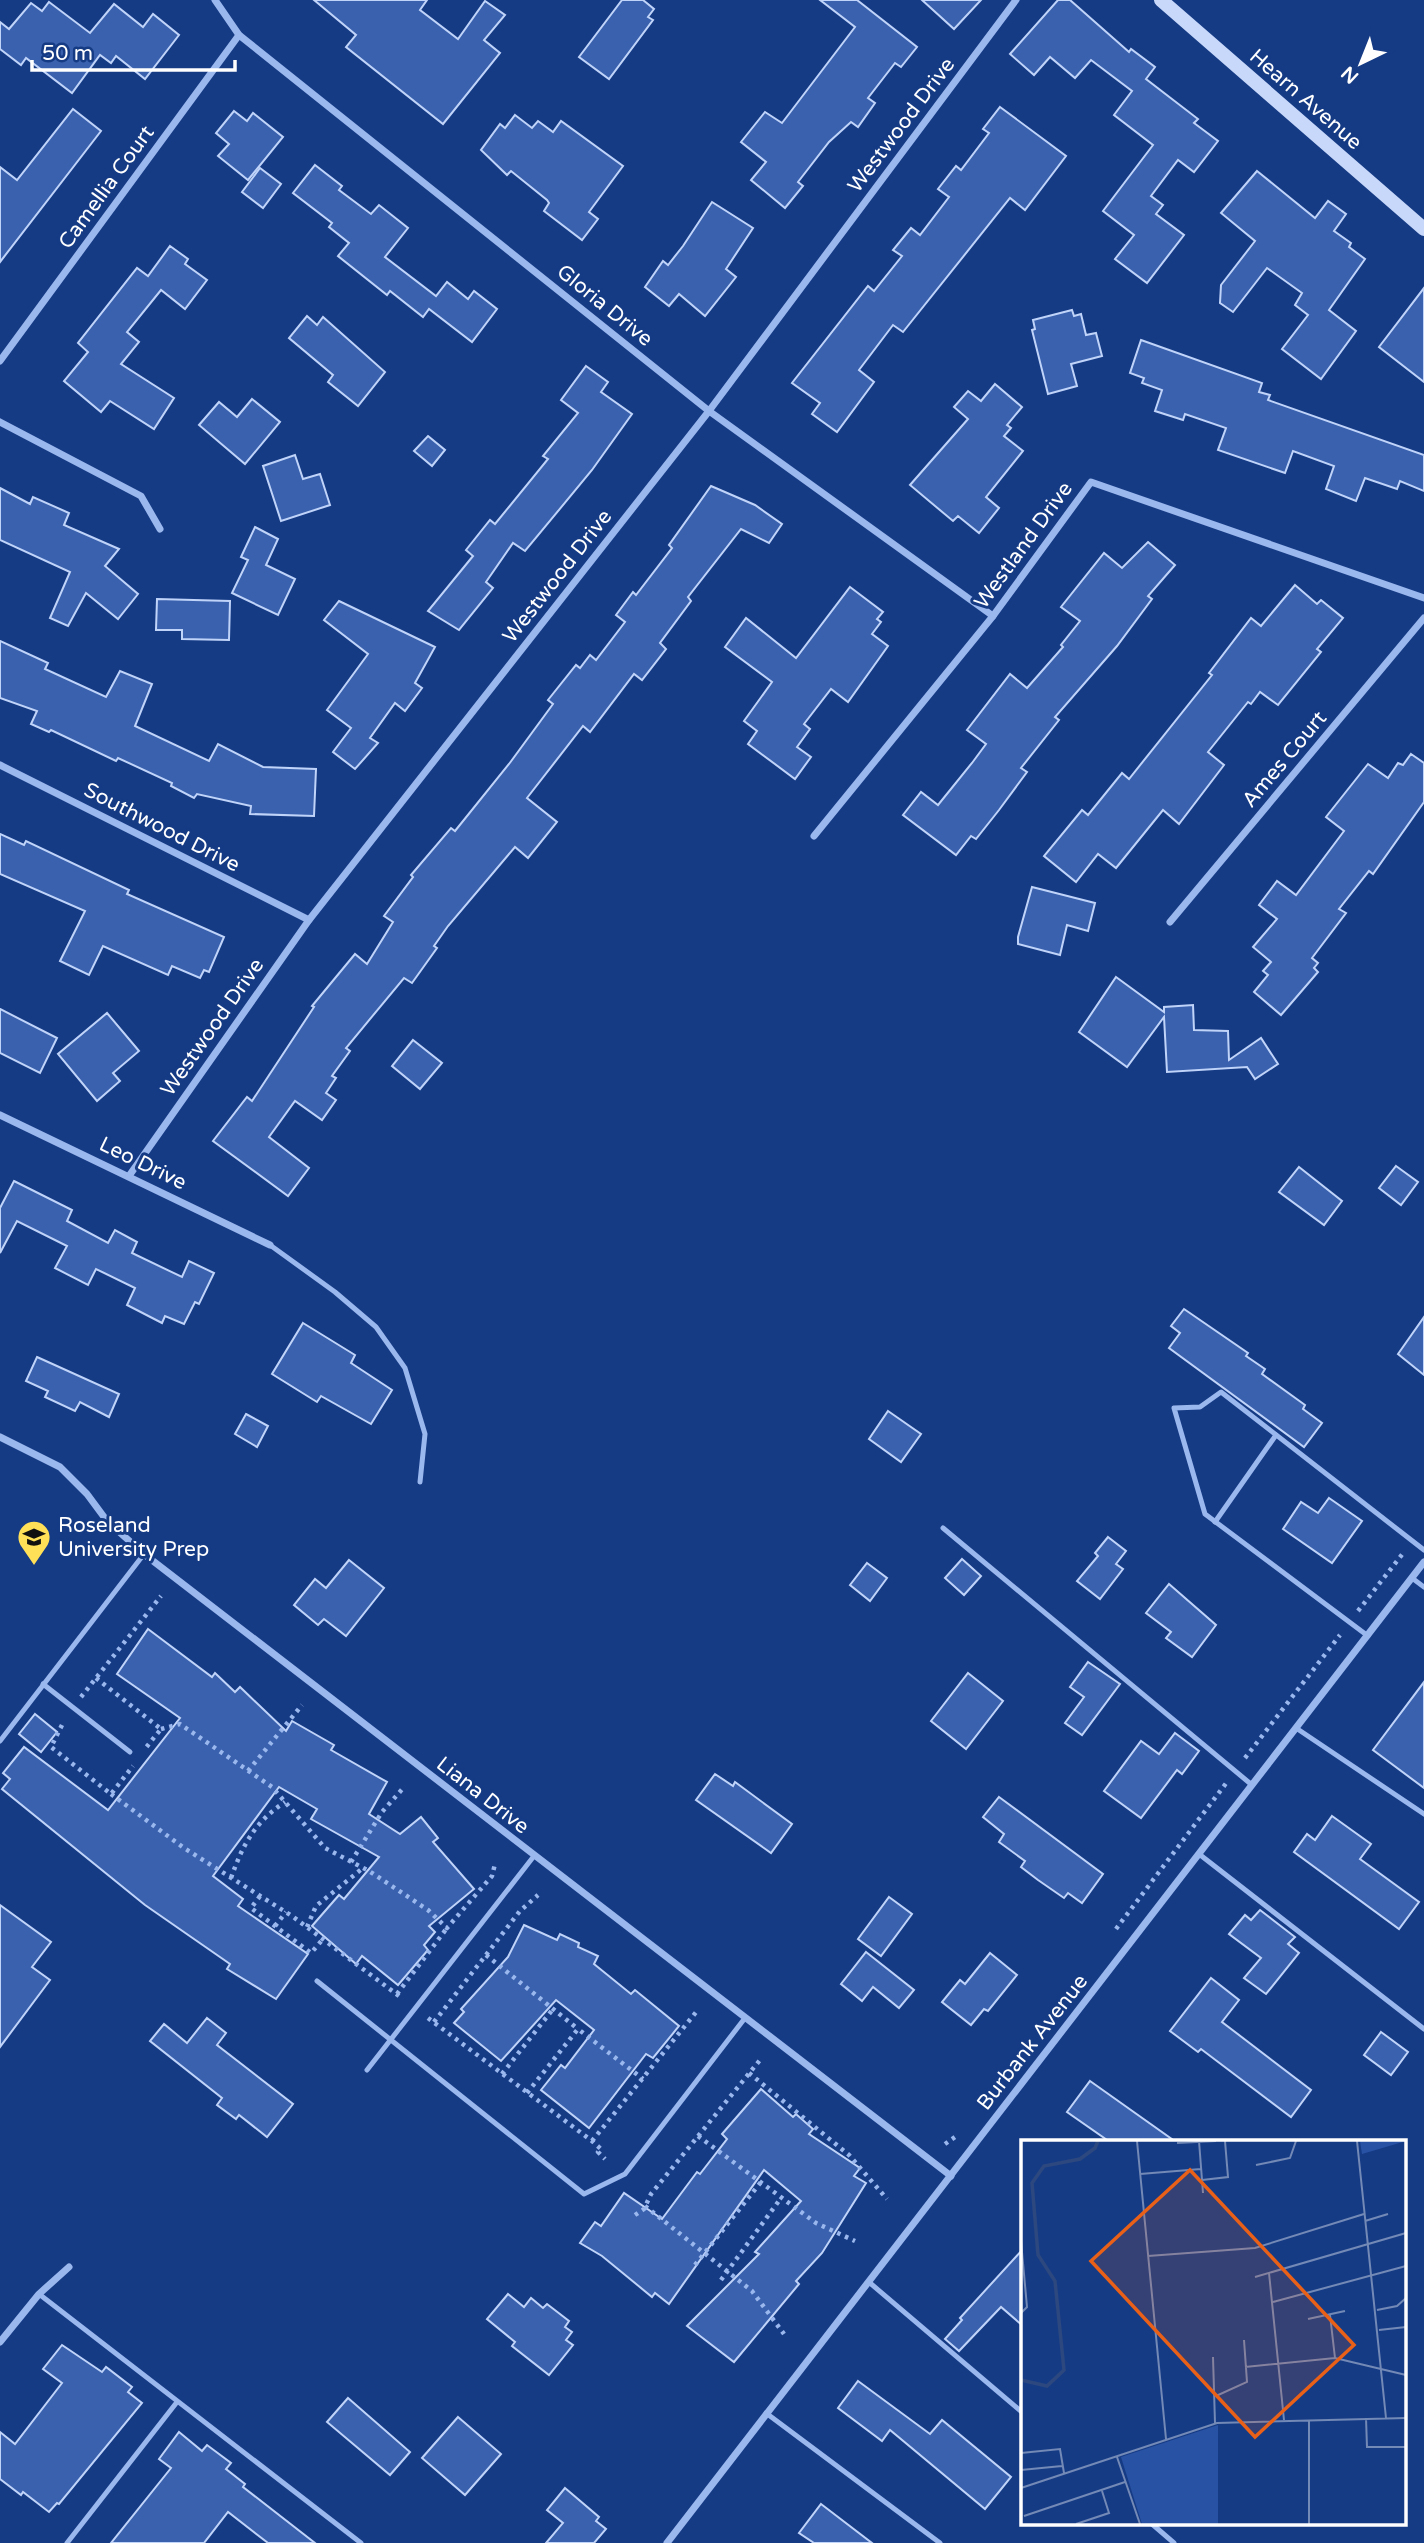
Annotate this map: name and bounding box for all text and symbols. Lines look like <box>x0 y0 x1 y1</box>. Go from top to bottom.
scale bar <box>32 28 234 72</box>
north arrow <box>1326 28 1396 98</box>
text: 50 m <box>42 41 93 66</box>
street label: Hearn Avenue <box>1244 44 1367 155</box>
street label: Westwood Drive <box>843 53 960 198</box>
text: N <box>1337 61 1363 88</box>
street label: Camellia Court <box>53 121 160 254</box>
street label: Gloria Drive <box>552 259 658 352</box>
street label: Westland Drive <box>969 477 1078 614</box>
street label: Westwood Drive <box>498 504 617 648</box>
street label: Ames Court <box>1237 706 1332 813</box>
street label: Southwood Drive <box>80 777 244 878</box>
street label: Westwood Drive <box>156 953 269 1101</box>
street label: Leo Drive <box>95 1132 191 1195</box>
place label: Roseland University Prep <box>58 1513 209 1562</box>
school or university icon: Roseland University Prep <box>15 1518 53 1567</box>
street label: Liana Drive <box>431 1751 534 1839</box>
street label: Burbank Avenue <box>972 1969 1093 2115</box>
inset map <box>1021 2140 1406 2526</box>

